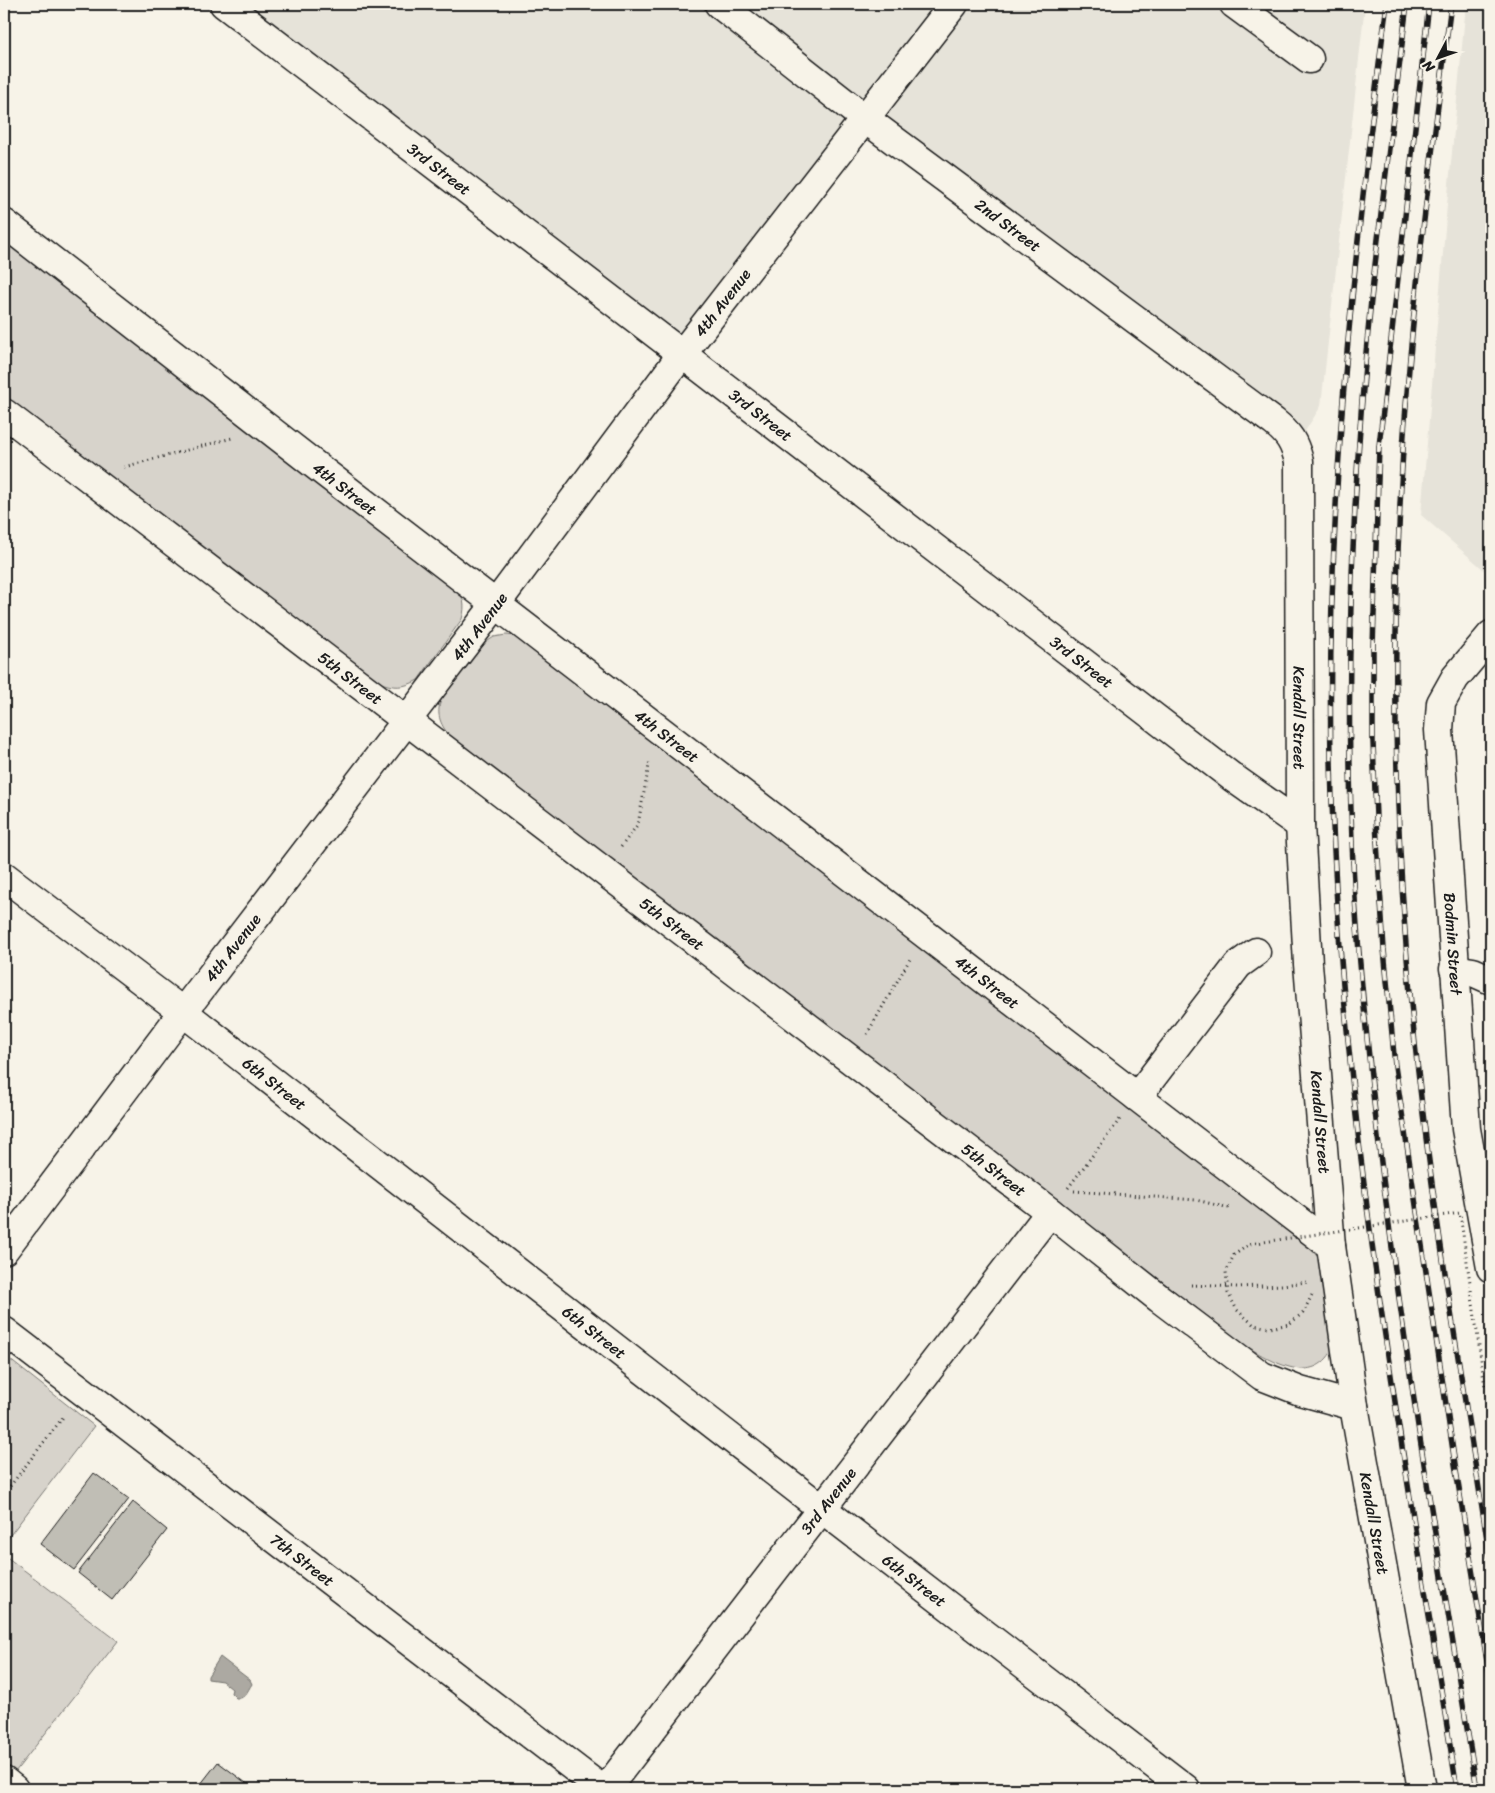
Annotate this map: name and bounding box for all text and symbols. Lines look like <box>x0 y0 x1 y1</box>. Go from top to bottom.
north arrow <box>1412 32 1462 82</box>
text: N <box>1416 54 1442 79</box>
street label: 3rd Street <box>401 135 477 203</box>
street label: 2nd Street <box>968 191 1048 260</box>
street label: 4th Avenue <box>686 262 759 343</box>
street label: 3rd Street <box>722 381 799 449</box>
street label: 4th Street <box>306 454 384 523</box>
street label: 4th Avenue <box>443 586 516 667</box>
street label: 3rd Street <box>1043 628 1120 696</box>
street label: 5th Street <box>311 644 389 713</box>
street label: Kendall Street <box>1285 666 1314 770</box>
street label: 4th Street <box>628 701 706 771</box>
street label: 5th Street <box>633 889 711 958</box>
street label: Bodmin Street <box>1435 892 1471 996</box>
street label: 4th Avenue <box>197 907 269 989</box>
street label: 4th Street <box>948 947 1026 1017</box>
street label: 6th Street <box>236 1049 313 1118</box>
street label: Kendall Street <box>1302 1069 1339 1175</box>
street label: 5th Street <box>955 1135 1033 1204</box>
street label: 6th Street <box>556 1298 633 1367</box>
street label: 3rd Avenue <box>793 1460 864 1541</box>
street label: Kendall Street <box>1351 1470 1398 1577</box>
street label: 7th Street <box>264 1526 341 1594</box>
street label: 6th Street <box>876 1546 953 1615</box>

